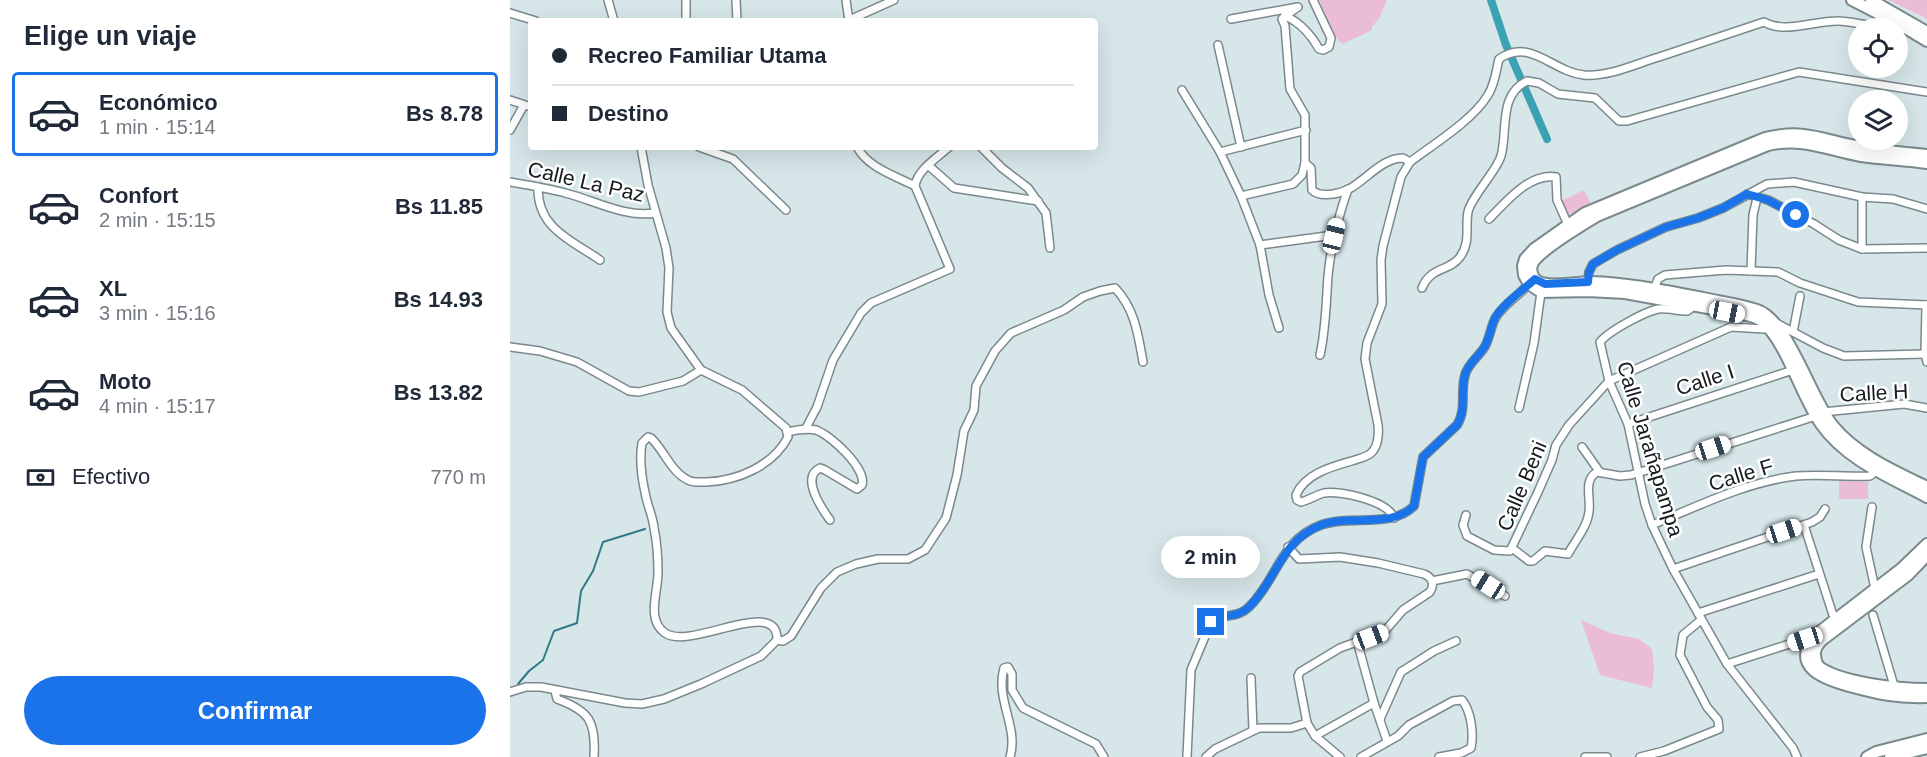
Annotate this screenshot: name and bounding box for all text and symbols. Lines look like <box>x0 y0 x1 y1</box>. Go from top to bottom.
map controls <box>1848 18 1908 150</box>
button: locate <box>1848 18 1908 78</box>
text: Elige un viaje <box>24 21 197 51</box>
text: Recreo Familiar Utama <box>588 43 826 68</box>
icon: car <box>27 87 81 141</box>
text: Económico <box>99 90 218 115</box>
button: layers <box>1848 90 1908 150</box>
text: Bs 8.78 <box>406 101 483 126</box>
text: Destino <box>588 101 669 126</box>
text: 1 min · 15:14 <box>99 116 216 138</box>
street label: Calle La Paz <box>526 157 647 206</box>
icon: car <box>27 180 81 234</box>
text: Confort <box>99 183 178 208</box>
text: Bs 11.85 <box>395 194 483 219</box>
route start <box>1782 201 1809 228</box>
text: 2 min · 15:15 <box>99 209 216 231</box>
car <box>1321 216 1347 256</box>
icon: car <box>27 273 81 327</box>
text: XL <box>99 276 127 301</box>
text: Bs 14.93 <box>394 287 483 312</box>
car <box>1708 300 1746 324</box>
text: 3 min · 15:16 <box>99 302 216 324</box>
street label: Calle Jarañapampa <box>1613 358 1688 540</box>
street label: Calle I <box>1673 359 1737 400</box>
icon: car <box>27 366 81 420</box>
text: Moto <box>99 369 152 394</box>
street label: Calle H <box>1839 379 1909 406</box>
text: Bs 13.82 <box>394 380 483 405</box>
text: 4 min · 15:17 <box>99 395 216 417</box>
car <box>1693 434 1733 462</box>
street label: Calle Beni <box>1492 437 1551 534</box>
street label: Calle F <box>1706 454 1776 495</box>
icon: cash <box>24 461 57 494</box>
text: Efectivo <box>72 464 150 489</box>
text: 770 m <box>430 466 486 488</box>
car <box>1764 517 1804 545</box>
callout: 2 min <box>1162 535 1260 577</box>
text: 2 min <box>1184 546 1237 568</box>
car <box>1468 568 1508 602</box>
route end <box>1197 608 1224 635</box>
car <box>1351 622 1391 652</box>
car <box>1785 625 1825 653</box>
button: Confirmar <box>24 676 486 745</box>

